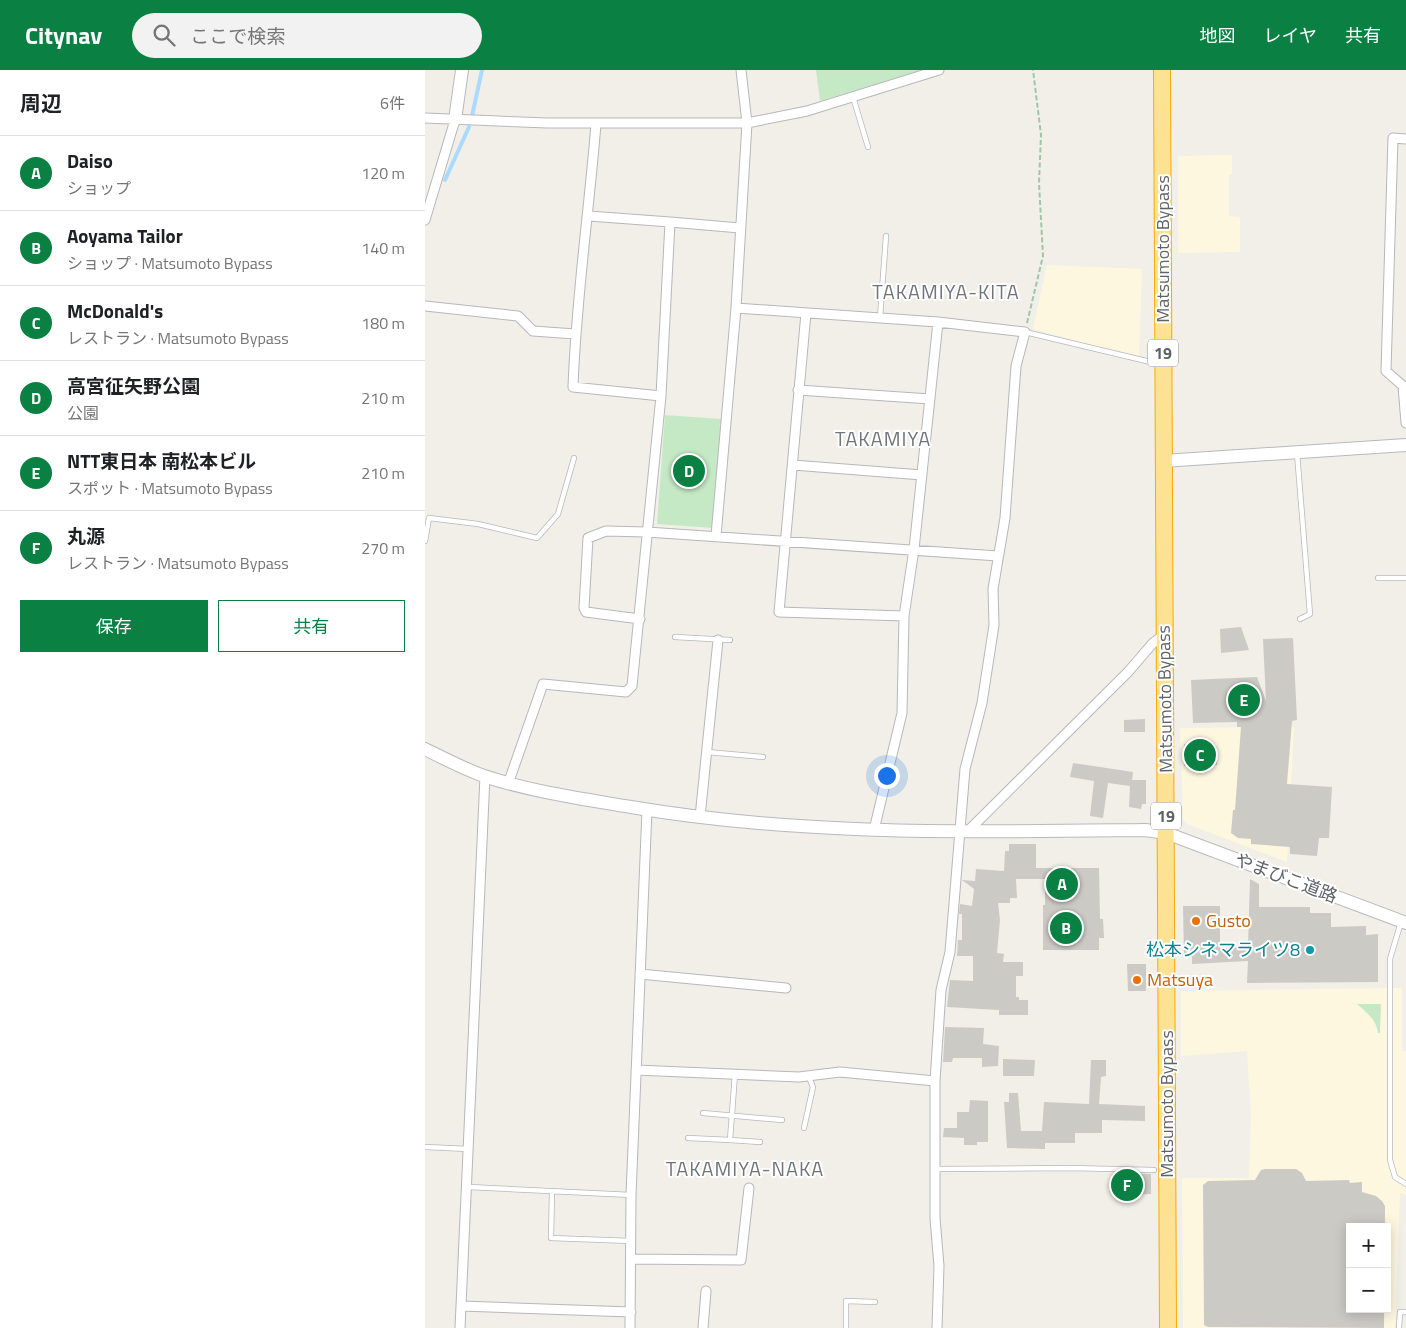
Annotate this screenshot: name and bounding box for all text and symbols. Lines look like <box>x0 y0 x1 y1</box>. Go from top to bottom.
search box <box>132 13 482 58</box>
text: Citynav <box>25 17 102 53</box>
icon: search <box>150 21 178 49</box>
text: ここで検索 <box>190 21 285 50</box>
text: 地図 <box>1200 22 1236 49</box>
text: レイヤ <box>1264 22 1317 49</box>
text: 共有 <box>1345 22 1381 49</box>
text: 周辺 <box>20 87 62 119</box>
text: 6件 <box>380 91 405 115</box>
text: Daiso <box>67 146 113 175</box>
text: A <box>31 161 41 185</box>
text: 120 m <box>361 161 405 185</box>
street label: Matsumoto Bypass <box>1149 175 1176 323</box>
text: ショップ <box>67 176 131 200</box>
text: Aoyama Tailor <box>67 221 183 250</box>
text: B <box>31 236 41 260</box>
text: 140 m <box>361 236 405 260</box>
text: ショップ · Matsumoto Bypass <box>67 251 273 275</box>
district label: TAKAMIYA-KITA <box>872 276 1020 307</box>
text: McDonald's <box>67 296 163 325</box>
text: C <box>32 311 40 335</box>
text: 180 m <box>361 311 405 335</box>
text: レストラン · Matsumoto Bypass <box>67 326 289 350</box>
road number: 19 <box>1148 340 1178 366</box>
text: 高宮征矢野公園 <box>67 371 200 400</box>
text: D <box>31 386 41 410</box>
text: 210 m <box>361 386 405 410</box>
text: 公園 <box>67 401 99 425</box>
district label: TAKAMIYA <box>835 423 931 454</box>
text: NTT東日本 南松本ビル <box>67 446 256 475</box>
pin: D <box>673 452 705 490</box>
text: E <box>32 461 40 485</box>
text: 210 m <box>361 461 405 485</box>
text: スポット · Matsumoto Bypass <box>67 476 273 500</box>
text: 丸源 <box>67 521 105 550</box>
text: F <box>32 536 40 560</box>
text: 270 m <box>361 536 405 560</box>
text: レストラン · Matsumoto Bypass <box>67 551 289 575</box>
button: 保存 <box>20 600 208 652</box>
button: 共有 <box>218 600 405 652</box>
street label: Matsumoto Bypass <box>1150 625 1179 773</box>
pin: E <box>1228 681 1260 719</box>
pin: C <box>1184 736 1216 774</box>
your location <box>874 763 900 789</box>
road number: 19 <box>1151 802 1181 829</box>
street label: やまびこ道路 <box>1231 846 1341 909</box>
pin: A <box>1046 865 1078 903</box>
place label: Gusto <box>1206 907 1251 934</box>
pin: B <box>1050 909 1082 947</box>
marker: Gusto <box>1190 915 1202 927</box>
place label: 松本シネマライツ8 <box>1146 936 1300 963</box>
marker: 松本シネマライツ8 <box>1304 944 1316 956</box>
place label: Matsuya <box>1147 966 1213 993</box>
marker: Matsuya <box>1131 974 1143 986</box>
street label: Matsumoto Bypass <box>1153 1030 1180 1178</box>
district label: TAKAMIYA-NAKA <box>666 1153 824 1184</box>
pin: F <box>1111 1166 1143 1204</box>
map controls <box>1346 1223 1391 1313</box>
button: + <box>1346 1223 1391 1268</box>
button: − <box>1346 1268 1391 1313</box>

